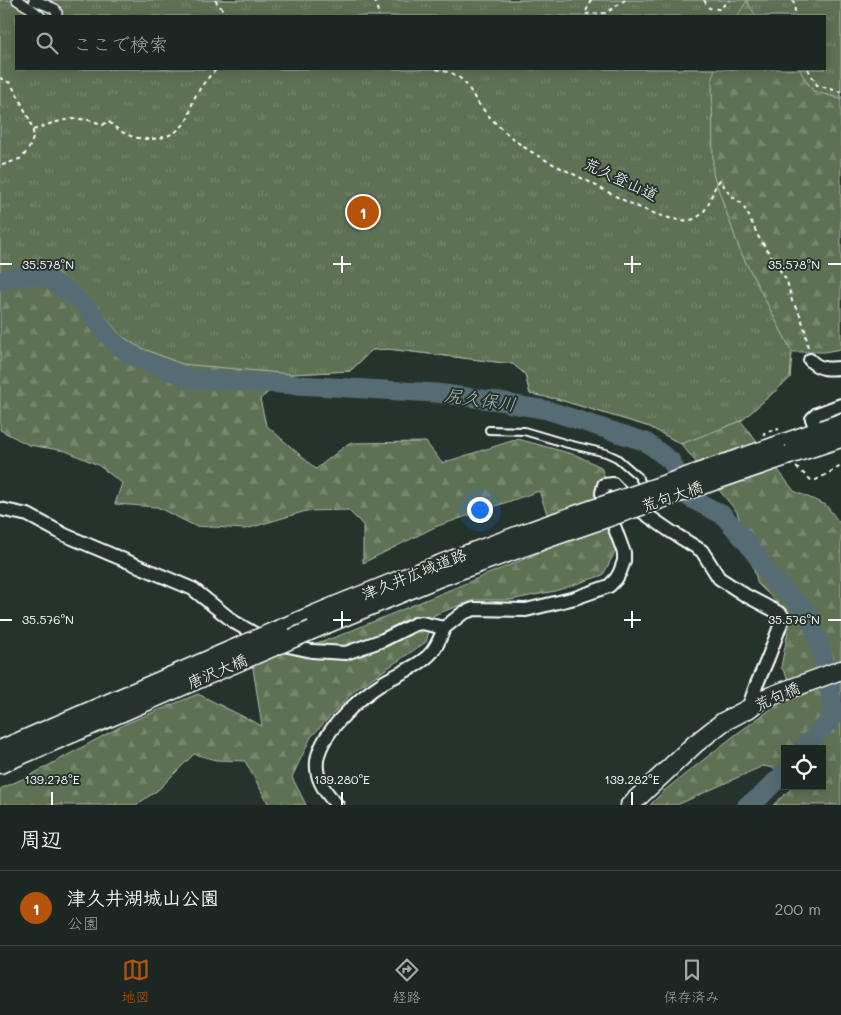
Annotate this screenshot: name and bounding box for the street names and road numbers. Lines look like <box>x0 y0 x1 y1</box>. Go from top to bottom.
street label: 荒久登山道 <box>581 152 662 205</box>
street label: 荒句大橋 <box>638 475 706 516</box>
street label: 津久井広域道路 <box>358 543 470 604</box>
street label: 唐沢大橋 <box>183 648 250 693</box>
street label: 荒句橋 <box>751 676 803 715</box>

